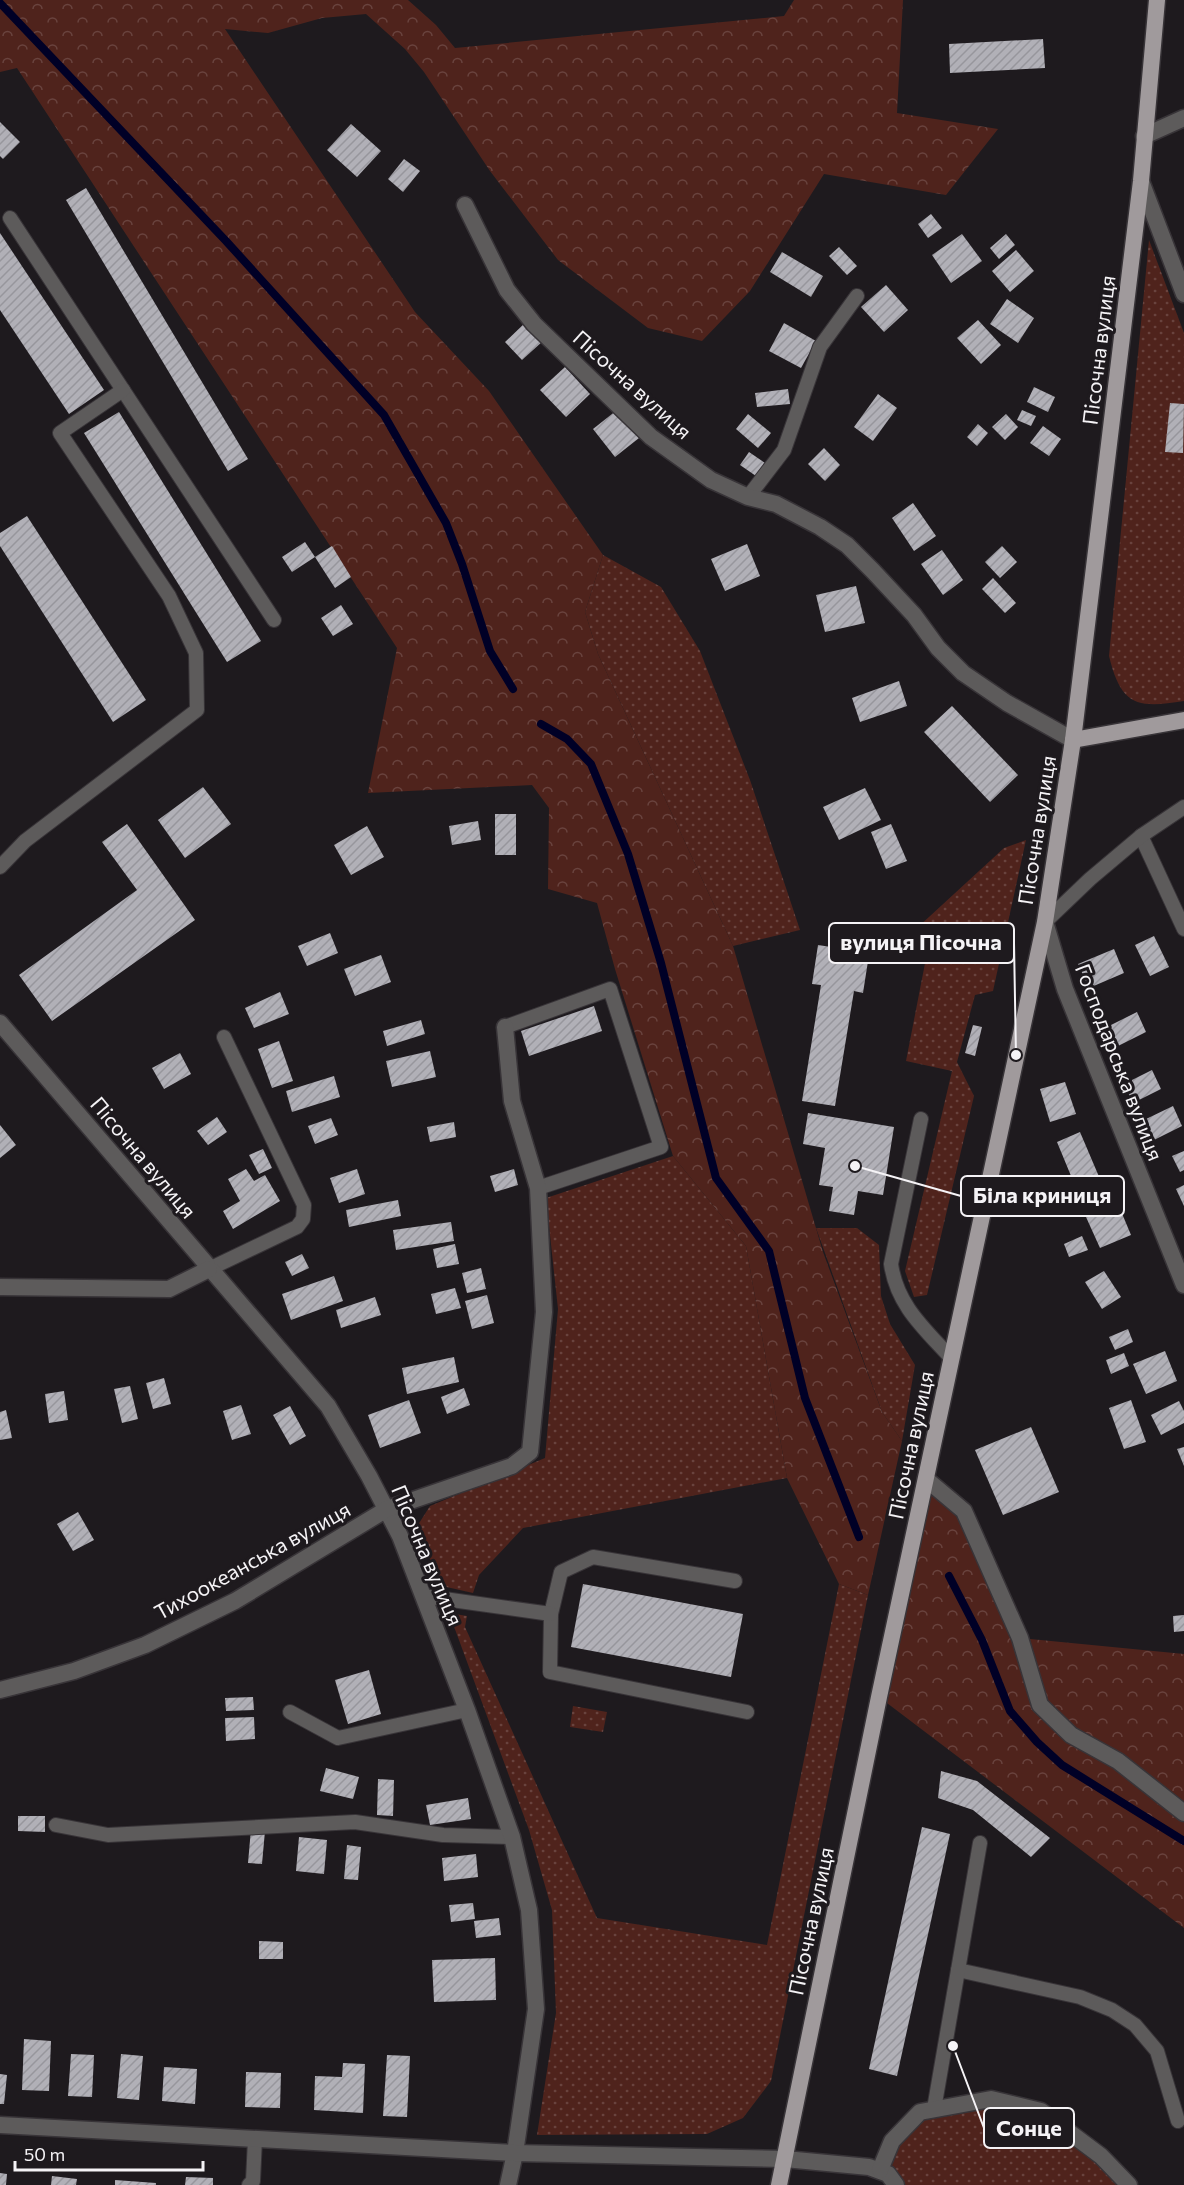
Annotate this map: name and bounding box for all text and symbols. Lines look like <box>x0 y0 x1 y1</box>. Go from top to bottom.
street label: Пісочна вулиця <box>1076 274 1120 426</box>
street label: Пісочна вулиця <box>569 324 697 444</box>
street label: Пісочна вулиця <box>1012 754 1060 906</box>
callout: вулиця Пісочна <box>829 923 1014 963</box>
text: вулиця Пісочна <box>840 928 1002 955</box>
street label: Господарська вулиця <box>1071 960 1169 1164</box>
street label: Пісочна вулиця <box>86 1091 202 1223</box>
callout: Біла криниця <box>961 1176 1124 1216</box>
text: Біла криниця <box>973 1181 1111 1208</box>
street label: Пісочна вулиця <box>882 1369 938 1521</box>
street label: Пісочна вулиця <box>387 1481 469 1629</box>
street label: Тихоокеанська вулиця <box>150 1496 354 1624</box>
street label: Пісочна вулиця <box>782 1845 838 1997</box>
callout: Сонце <box>984 2108 1074 2148</box>
text: Сонце <box>996 2114 1062 2141</box>
scale bar <box>15 2134 202 2172</box>
text: 50 m <box>24 2143 65 2165</box>

